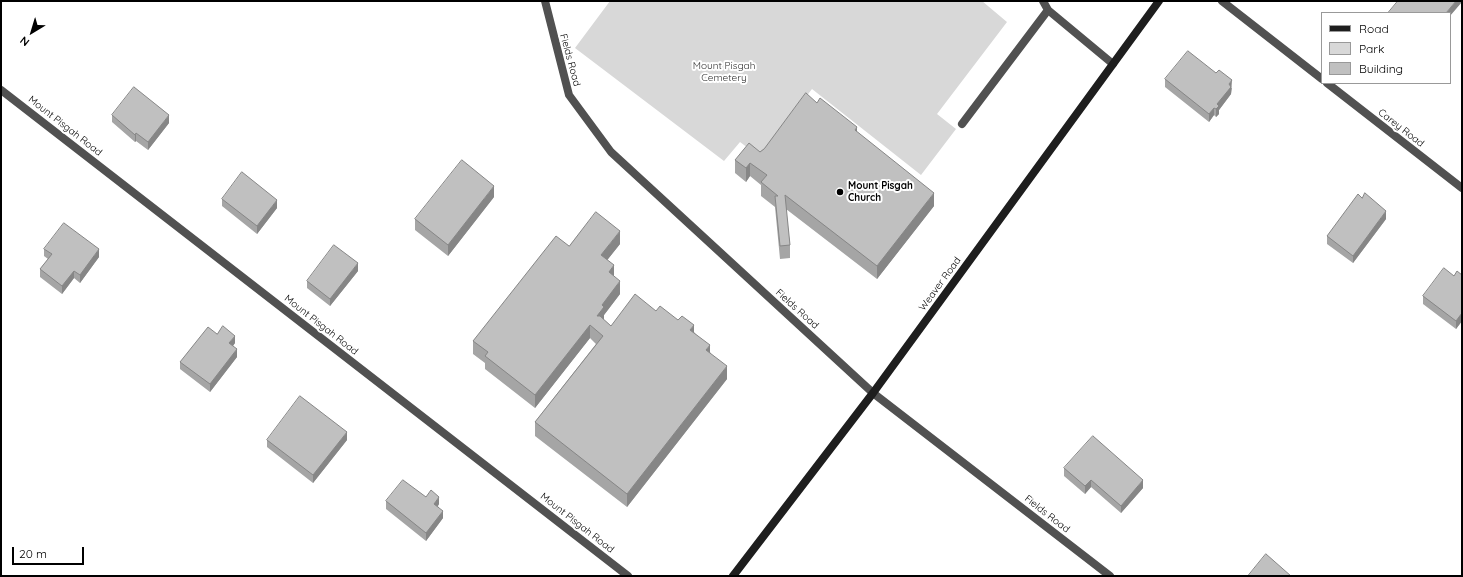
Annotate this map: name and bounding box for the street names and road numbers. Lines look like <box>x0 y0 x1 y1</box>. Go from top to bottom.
street label: Fields Road <box>557 32 583 88</box>
street label: Mount Pisgah Road <box>26 94 104 158</box>
street label: Carey Road <box>1376 106 1426 150</box>
street label: Weaver Road <box>917 255 963 313</box>
street label: Fields Road <box>773 286 821 332</box>
street label: Mount Pisgah Road <box>282 293 360 357</box>
street label: Mount Pisgah Road <box>538 491 616 555</box>
street label: Fields Road <box>1022 493 1072 535</box>

